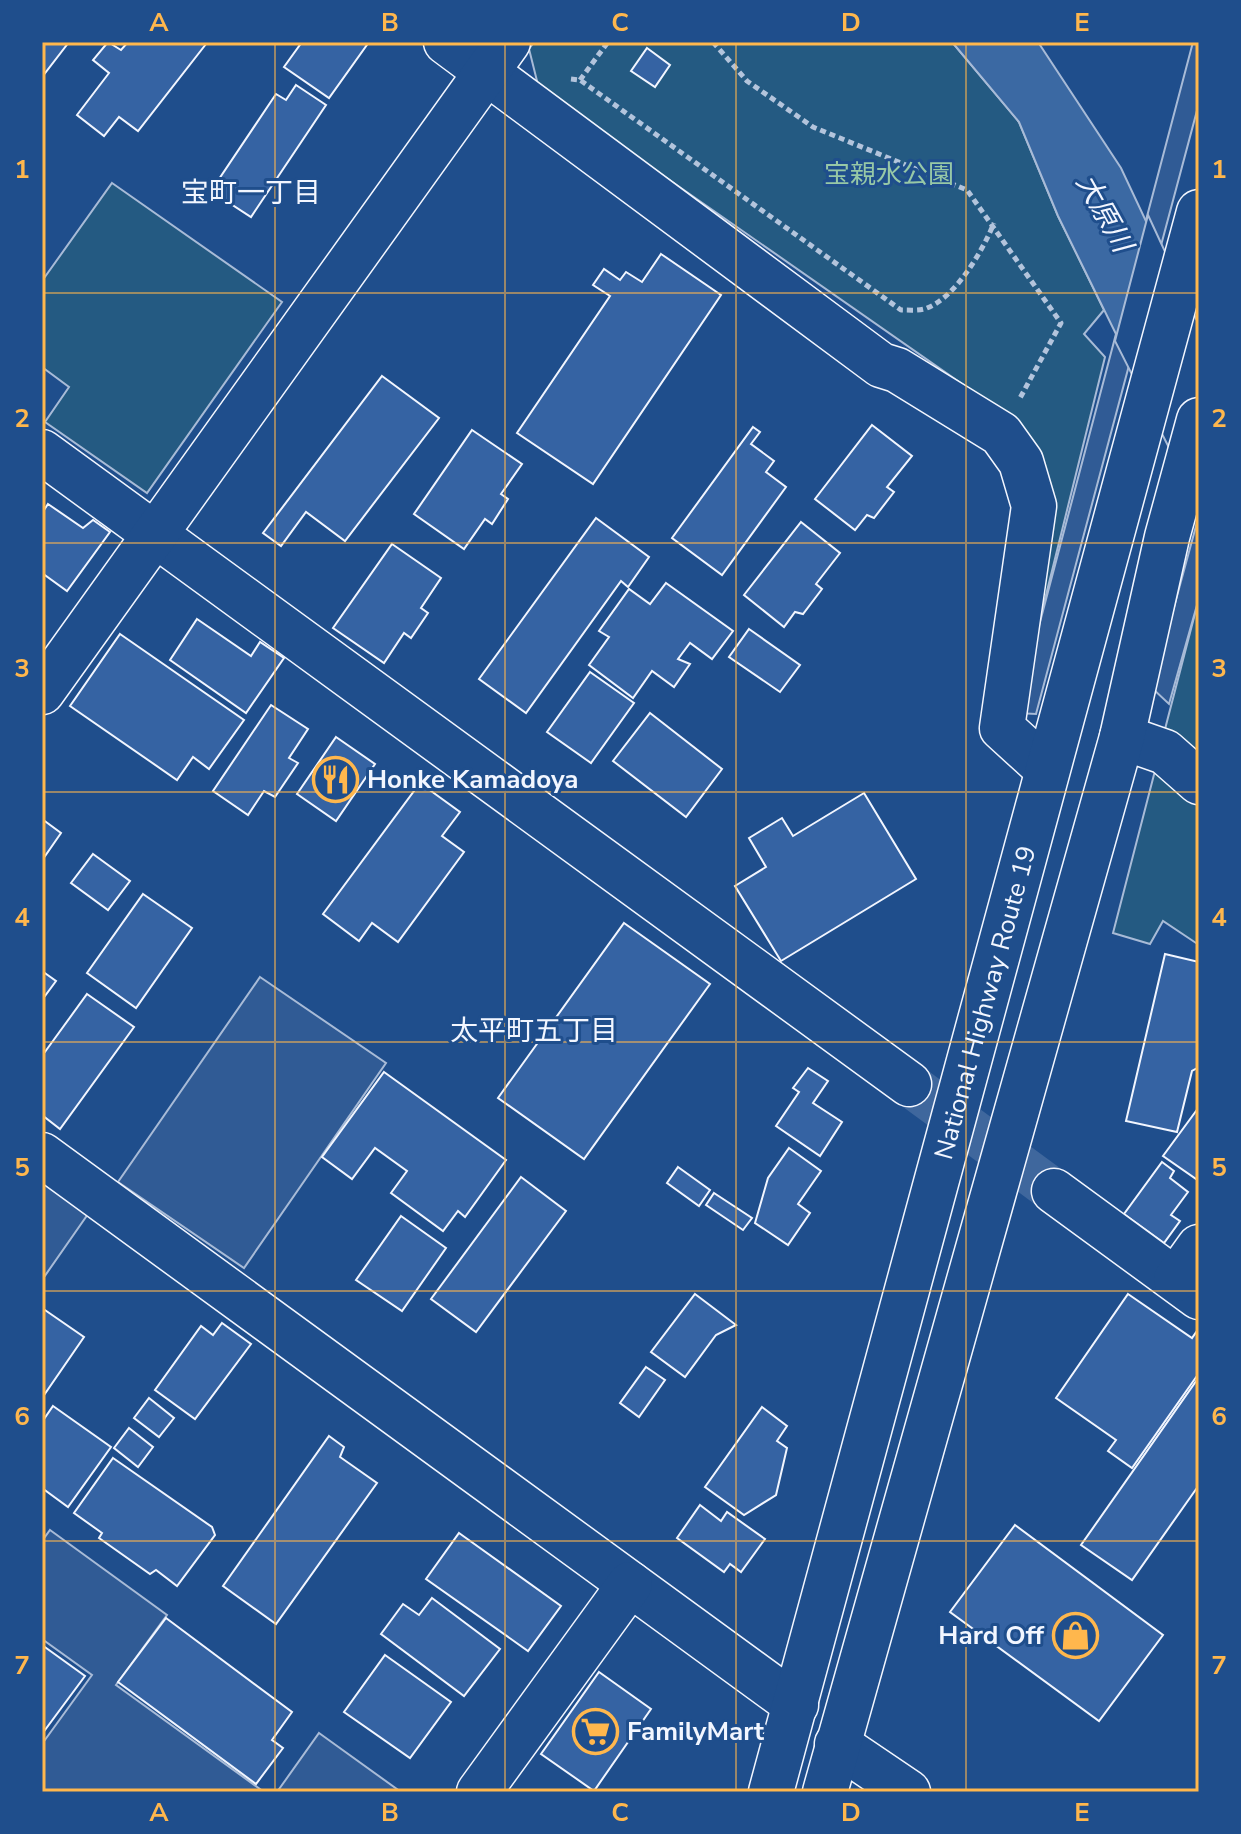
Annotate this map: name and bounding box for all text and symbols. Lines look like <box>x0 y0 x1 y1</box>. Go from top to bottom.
text: A <box>149 5 169 40</box>
text: B <box>381 5 399 40</box>
text: C <box>611 5 629 40</box>
text: D <box>841 5 861 40</box>
text: E <box>1074 5 1090 40</box>
text: 1 <box>14 152 30 187</box>
text: 1 <box>1211 152 1227 187</box>
park label: 宝親水公園 <box>824 157 954 192</box>
water label: 大原川 <box>1067 167 1142 262</box>
district label: 宝町一丁目 <box>181 174 321 212</box>
text: 2 <box>14 401 30 436</box>
text: 2 <box>1211 401 1227 436</box>
text: 3 <box>14 651 30 686</box>
text: 3 <box>1211 651 1227 686</box>
restaurant icon: Honke Kamadoya <box>312 755 360 803</box>
place label: Honke Kamadoya <box>367 762 579 797</box>
street label: National Highway Route 19 <box>926 842 1044 1163</box>
text: 4 <box>14 900 30 935</box>
text: 4 <box>1211 900 1227 935</box>
district label: 太平町五丁目 <box>450 1012 618 1050</box>
text: 5 <box>14 1150 30 1185</box>
text: 5 <box>1211 1150 1227 1185</box>
text: 6 <box>14 1399 30 1434</box>
text: 6 <box>1211 1399 1227 1434</box>
shop icon: Hard Off <box>1051 1611 1099 1659</box>
place label: Hard Off <box>938 1618 1045 1653</box>
text: 7 <box>14 1648 30 1683</box>
text: 7 <box>1211 1648 1227 1683</box>
supermarket icon: FamilyMart <box>572 1707 620 1755</box>
place label: FamilyMart <box>627 1714 765 1749</box>
text: A <box>149 1795 169 1830</box>
text: B <box>381 1795 399 1830</box>
text: C <box>611 1795 629 1830</box>
text: D <box>841 1795 861 1830</box>
text: E <box>1074 1795 1090 1830</box>

